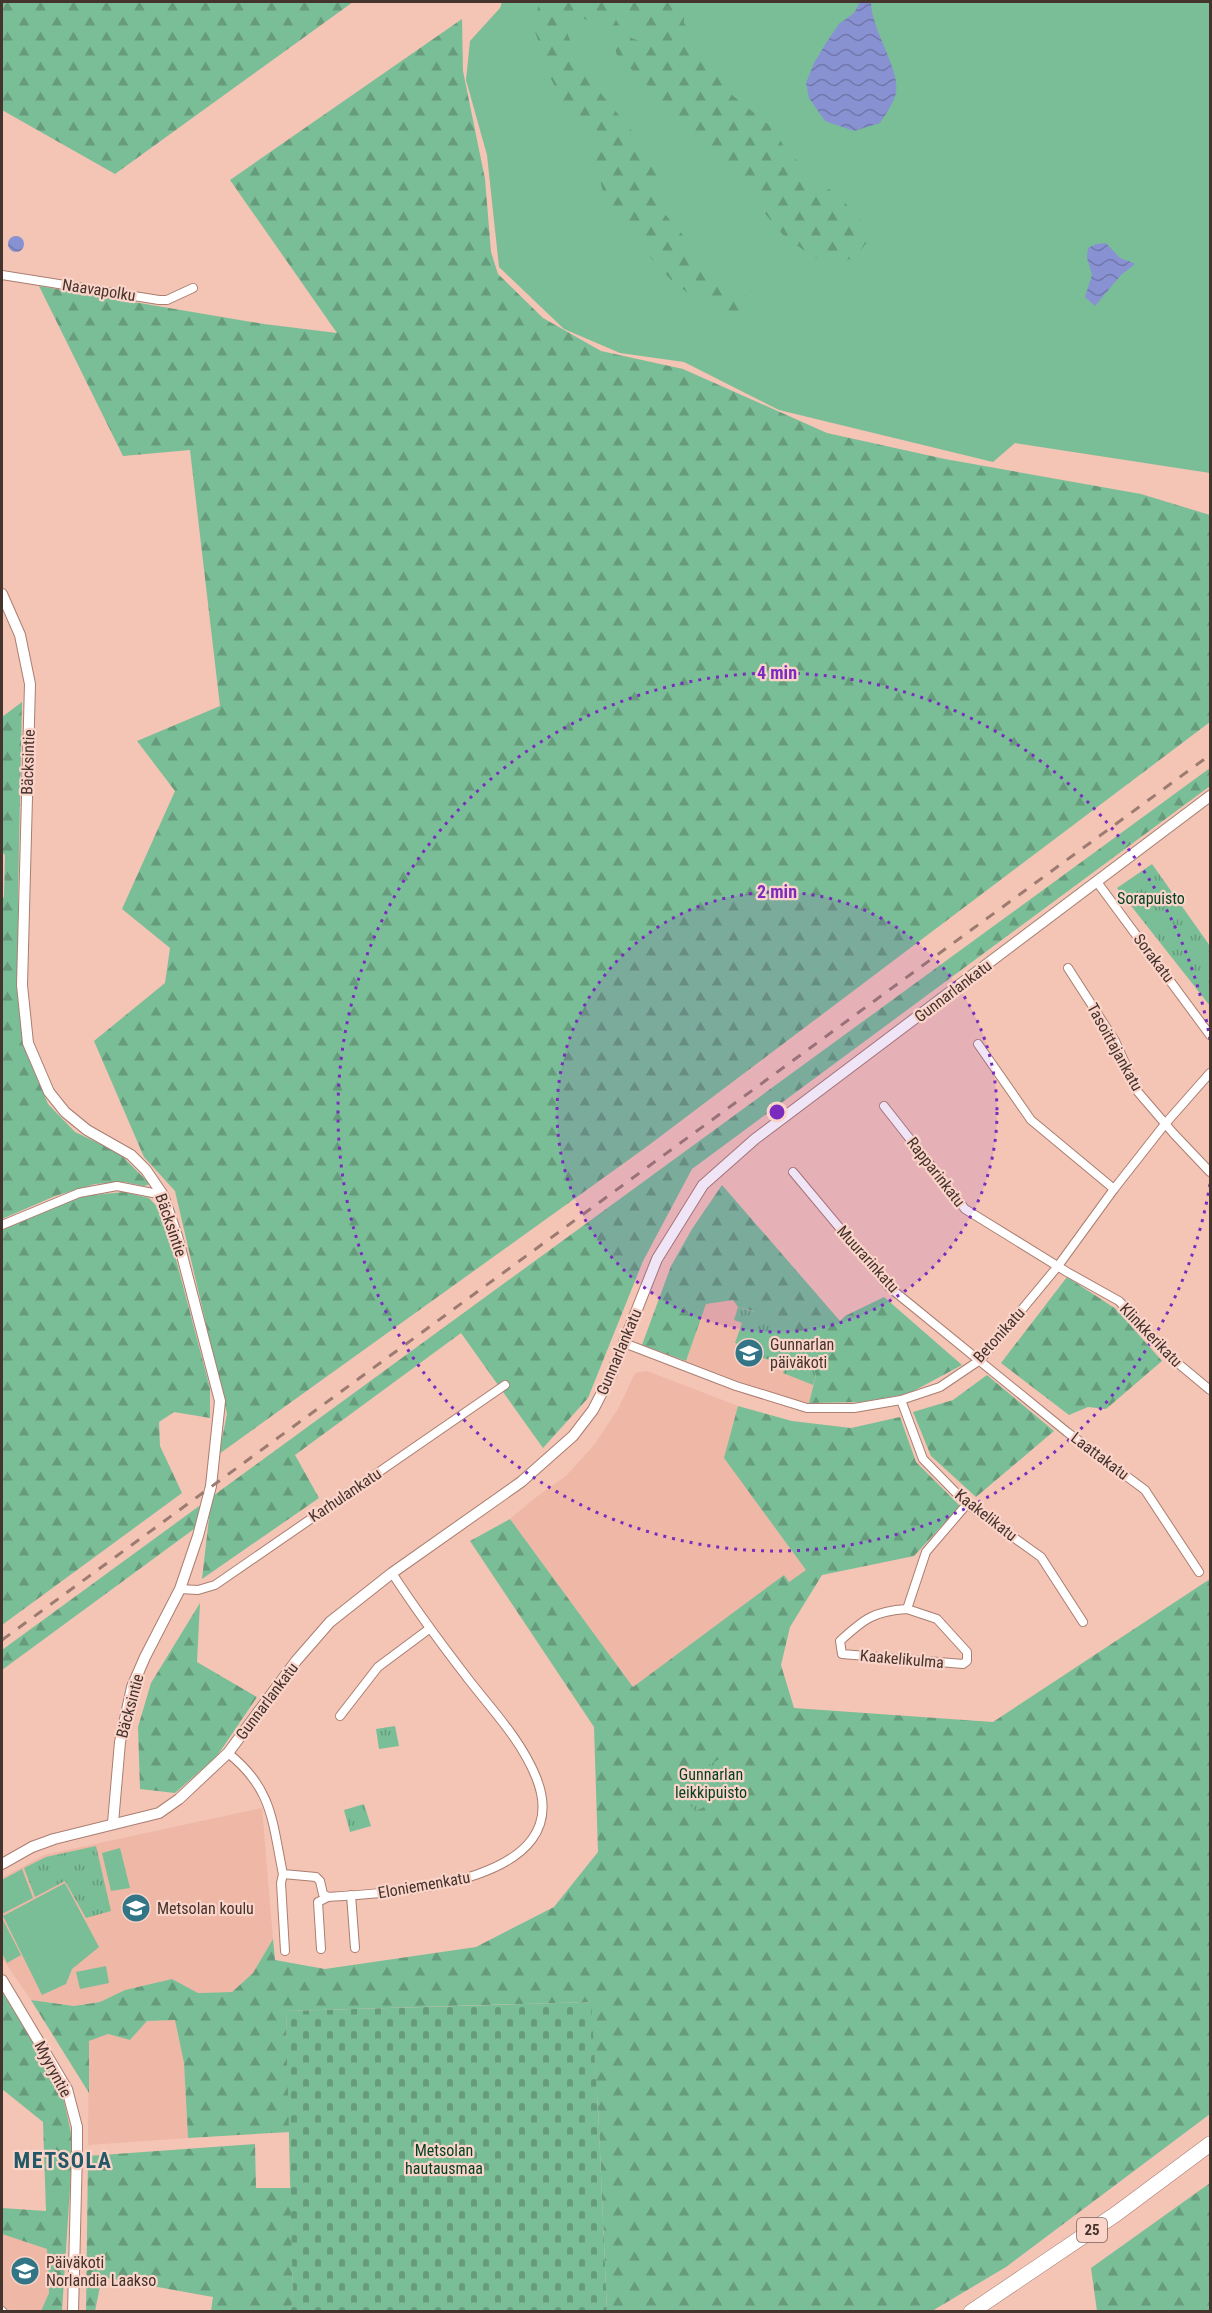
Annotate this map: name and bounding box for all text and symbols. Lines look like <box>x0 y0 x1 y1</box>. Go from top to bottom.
street label: Naavapolku <box>61 275 137 305</box>
text: 4 min <box>757 662 797 683</box>
street label: Bäcksintie <box>17 729 39 795</box>
text: 2 min <box>757 881 797 902</box>
park label: Sorapuisto <box>1117 889 1185 908</box>
street label: Sorakatu <box>1130 930 1178 986</box>
street label: Gunnarlankatu <box>911 956 995 1026</box>
street label: Tasoittajankatu <box>1083 1000 1147 1094</box>
centre of rings <box>767 1102 787 1122</box>
street label: Rapparinkatu <box>903 1133 969 1211</box>
street label: Bäcksintie <box>151 1191 191 1259</box>
street label: Muurarinkatu <box>833 1222 903 1296</box>
street label: Klinkkerikatu <box>1116 1299 1186 1371</box>
street label: Betonikatu <box>969 1304 1029 1366</box>
street label: Gunnarlankatu <box>592 1306 646 1398</box>
place label: Gunnarlan päiväkoti <box>770 1335 834 1372</box>
school or university icon: Gunnarlan päiväkoti <box>733 1337 765 1369</box>
street label: Laattakatu <box>1067 1428 1133 1484</box>
street label: Karhulankatu <box>305 1464 385 1526</box>
street label: Kaakelikatu <box>951 1485 1021 1545</box>
street label: Kaakelikulma <box>859 1646 945 1672</box>
street label: Gunnarlankatu <box>232 1659 302 1743</box>
street label: Bäcksintie <box>112 1672 148 1740</box>
park label: Gunnarlan leikkipuisto <box>675 1765 747 1802</box>
street label: Eloniemenkatu <box>376 1868 472 1902</box>
school or university icon: Metsolan koulu <box>120 1892 152 1924</box>
place label: Metsolan koulu <box>157 1899 254 1918</box>
street label: Myyryntie <box>30 2038 76 2100</box>
park label: Metsolan hautausmaa <box>405 2141 483 2178</box>
district label: METSOLA <box>14 2148 112 2173</box>
road number: 25 <box>1077 2218 1107 2242</box>
place label: Päiväkoti Norlandia Laakso <box>46 2253 156 2290</box>
school or university icon: Päiväkoti Norlandia Laakso <box>9 2255 41 2287</box>

